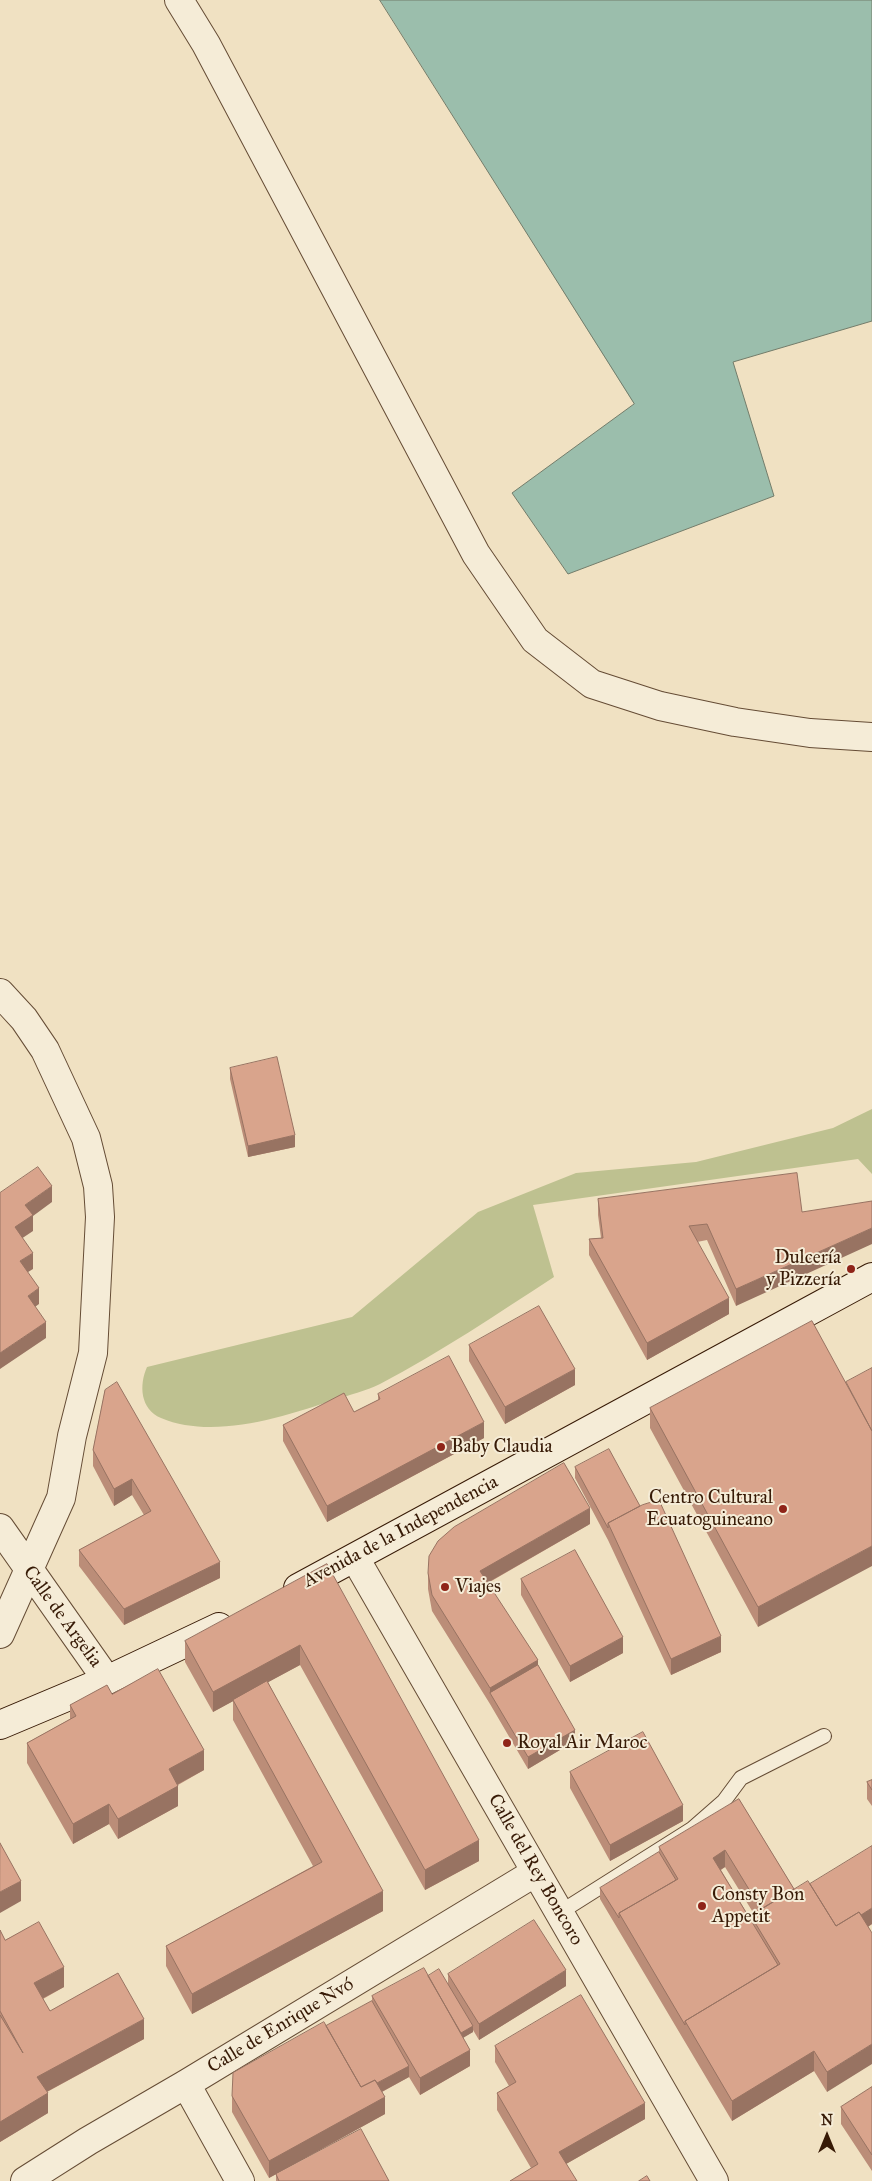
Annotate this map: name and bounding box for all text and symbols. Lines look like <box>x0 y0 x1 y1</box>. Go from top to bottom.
place label: Dulcería y Pizzería <box>766 1247 841 1291</box>
marker: Dulcería y Pizzería <box>845 1263 857 1275</box>
place label: Baby Claudia <box>451 1436 553 1458</box>
marker: Baby Claudia <box>435 1441 447 1453</box>
street label: Avenida de la Independencia <box>300 1471 502 1593</box>
place label: Centro Cultural Ecuatoguineano <box>646 1487 773 1531</box>
marker: Centro Cultural Ecuatoguineano <box>777 1503 789 1515</box>
street label: Calle de Argelia <box>18 1562 106 1672</box>
place label: Viajes <box>455 1576 501 1598</box>
marker: Viajes <box>439 1581 451 1593</box>
place label: Royal Air Maroc <box>517 1732 647 1754</box>
marker: Royal Air Maroc <box>501 1737 513 1749</box>
street label: Calle del Rey Boncoro <box>482 1790 588 1950</box>
place label: Consty Bon Appetit <box>712 1884 804 1928</box>
marker: Consty Bon Appetit <box>696 1900 708 1912</box>
street label: Calle de Enrique Nvó <box>204 1973 358 2079</box>
north arrow <box>802 2111 852 2161</box>
text: N <box>821 2112 833 2129</box>

